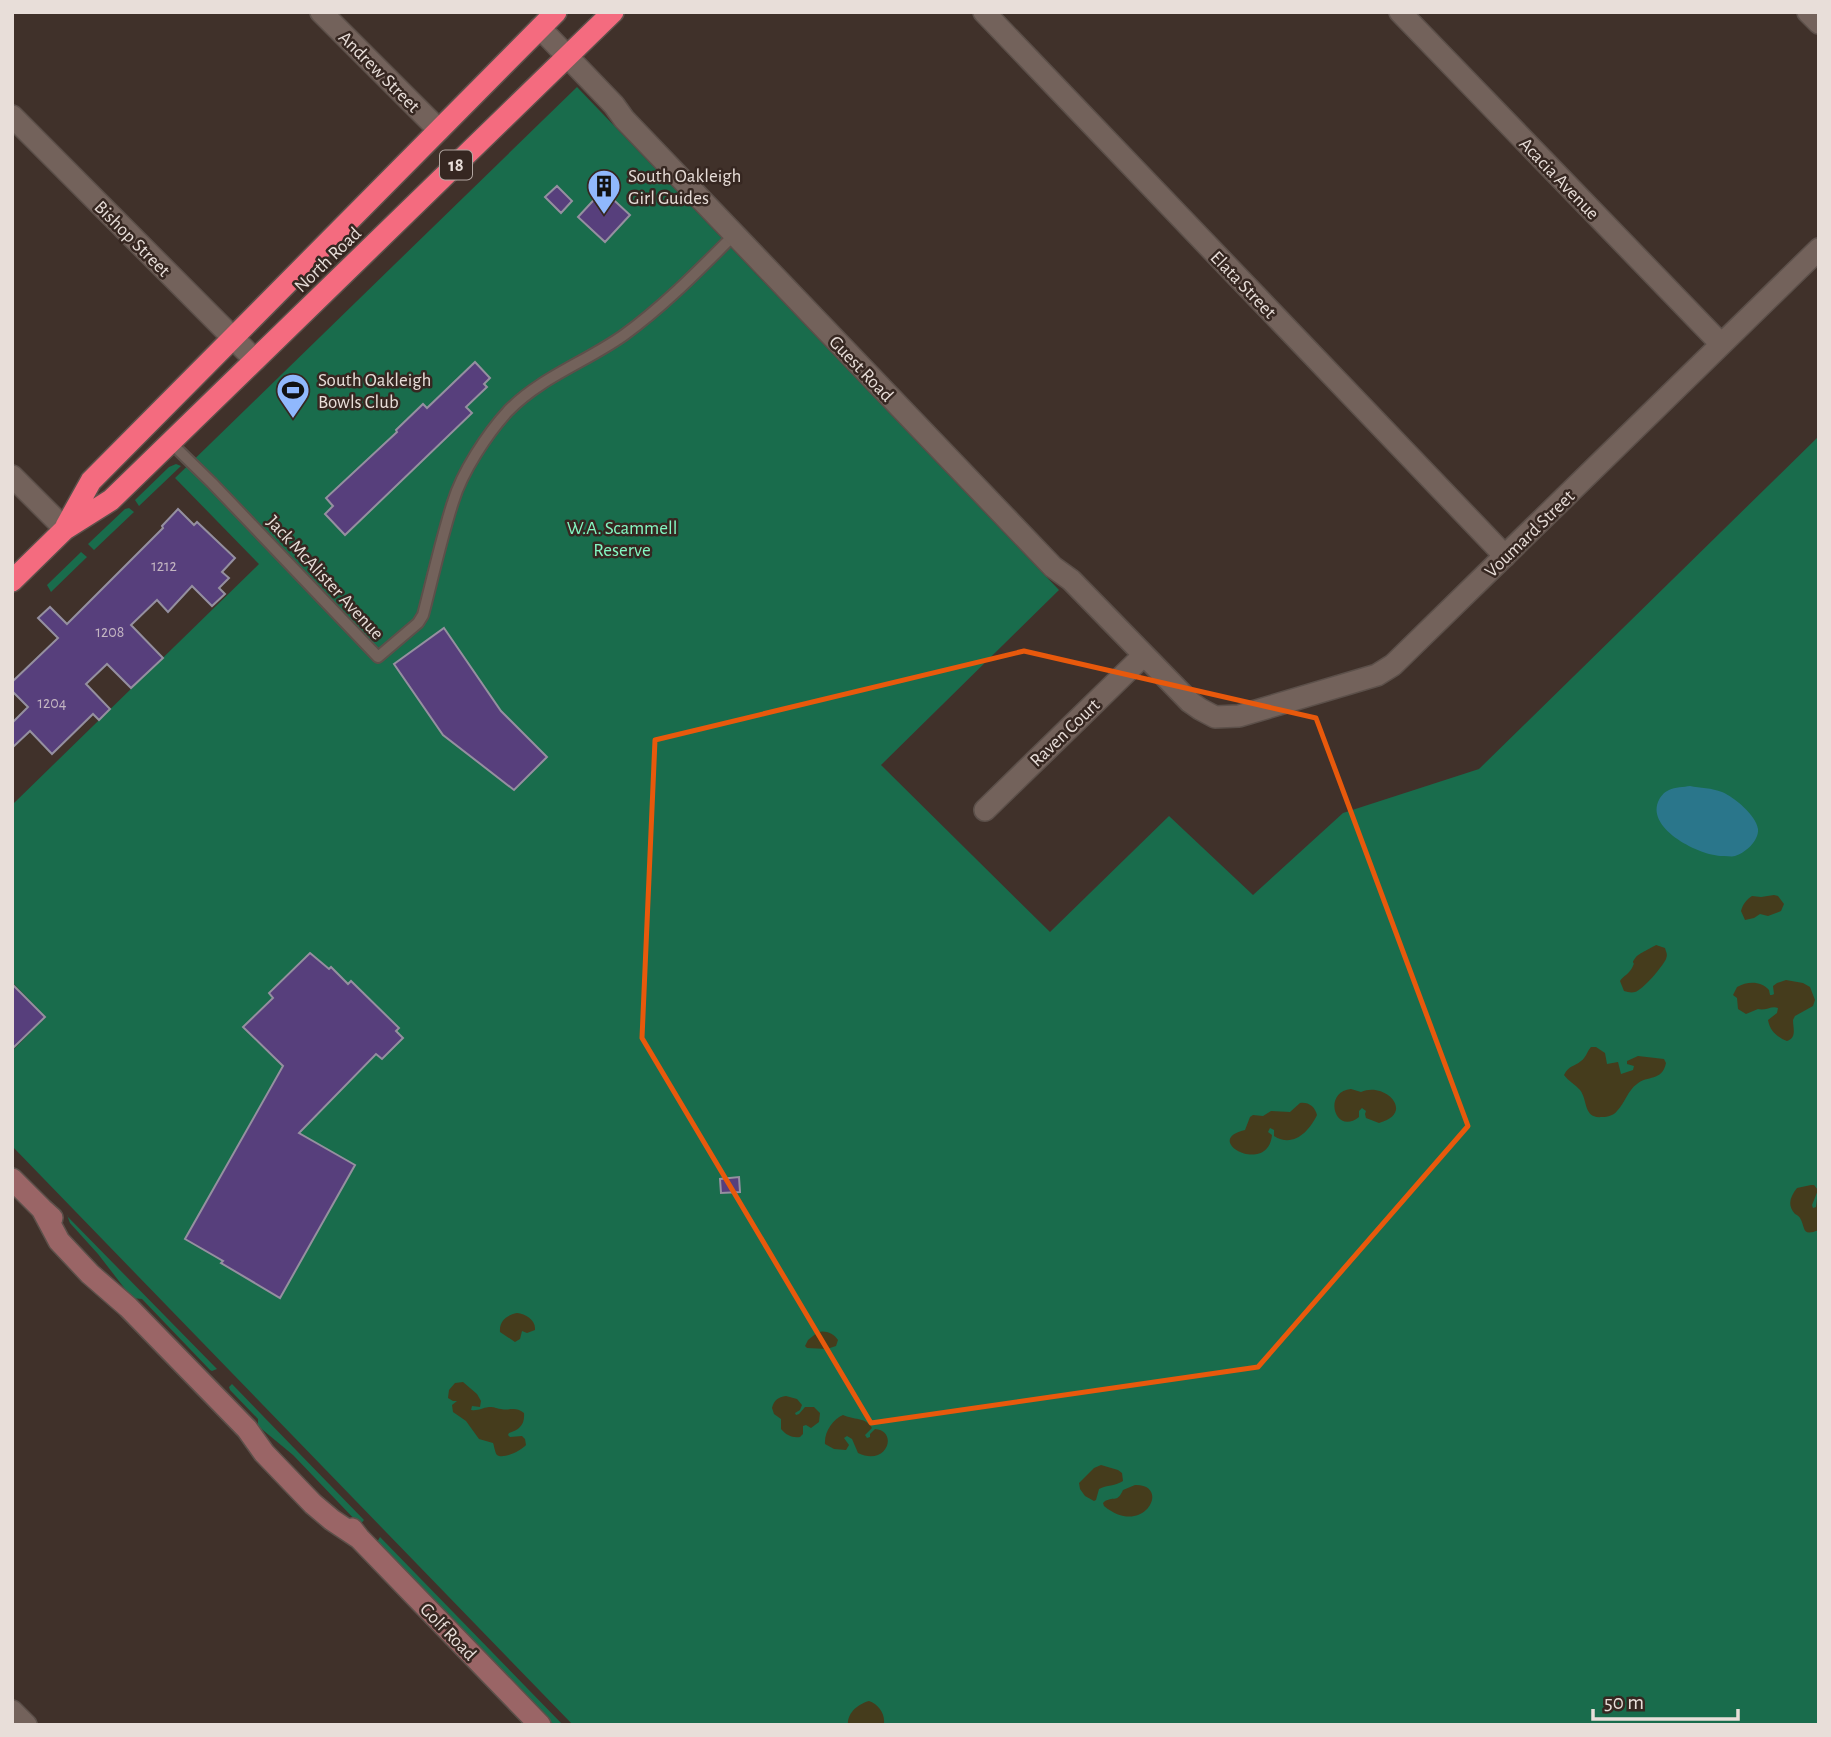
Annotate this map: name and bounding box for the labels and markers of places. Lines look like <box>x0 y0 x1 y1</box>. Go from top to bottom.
building icon: South Oakleigh Girl Guides <box>585 167 623 216</box>
place label: South Oakleigh Girl Guides <box>628 167 741 208</box>
sports icon: South Oakleigh Bowls Club <box>274 371 312 420</box>
place label: South Oakleigh Bowls Club <box>318 371 431 412</box>

